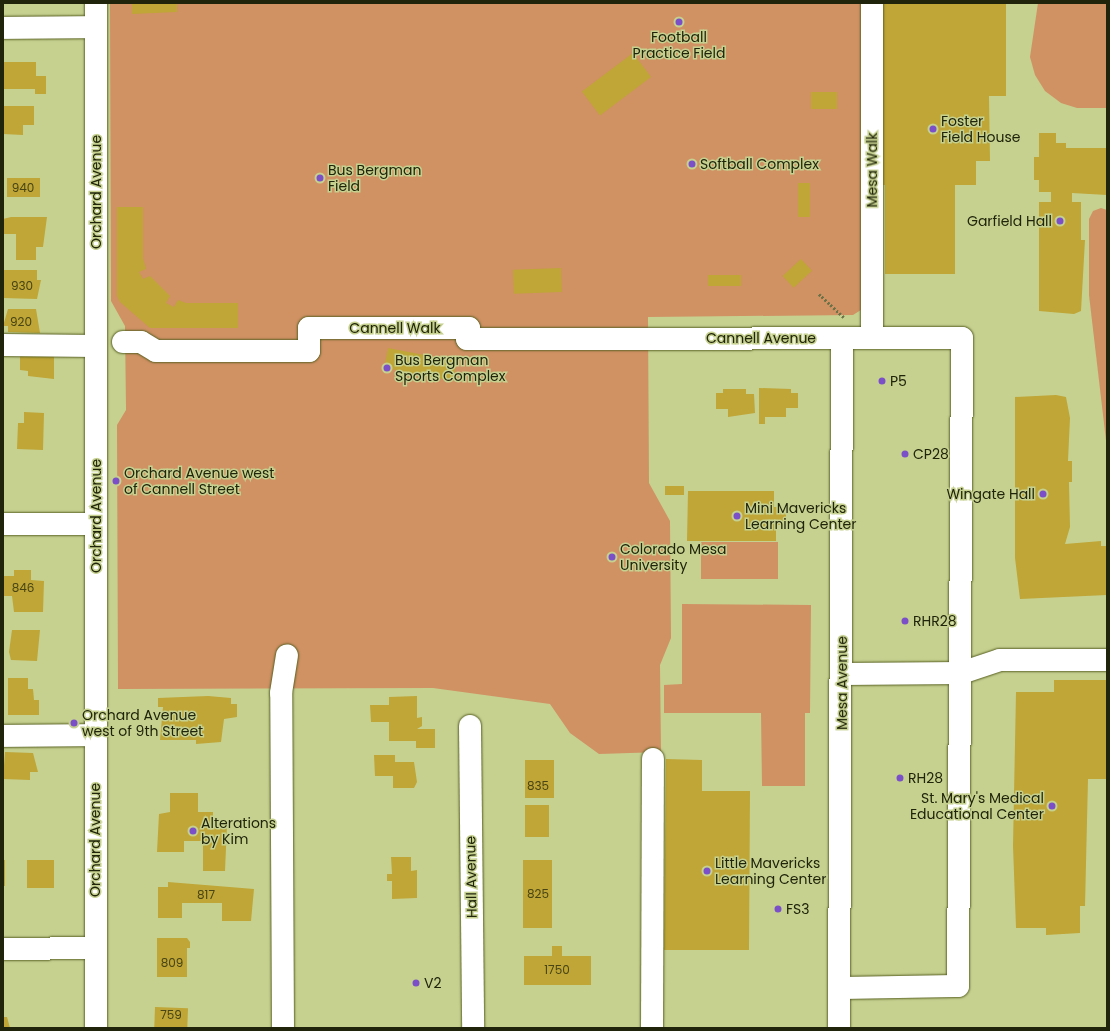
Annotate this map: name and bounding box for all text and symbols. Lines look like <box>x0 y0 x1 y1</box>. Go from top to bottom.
marker: Football Practice Field <box>674 17 684 27</box>
place label: Football Practice Field <box>633 29 725 62</box>
place label: Foster Field House <box>941 113 1020 146</box>
marker: Foster Field House <box>928 124 938 134</box>
street label: Mesa Walk <box>864 132 880 208</box>
street label: Orchard Avenue <box>88 135 104 249</box>
place label: Softball Complex <box>700 156 819 172</box>
marker: Softball Complex <box>687 159 697 169</box>
place label: Bus Bergman Field <box>328 162 421 194</box>
marker: Bus Bergman Field <box>315 173 325 183</box>
house number: 940 <box>12 181 34 195</box>
place label: Garfield Hall <box>967 213 1052 229</box>
marker: Garfield Hall <box>1055 216 1065 226</box>
house number: 930 <box>11 279 33 293</box>
house number: 920 <box>10 315 32 329</box>
street label: Cannell Walk <box>349 320 441 336</box>
street label: Cannell Avenue <box>706 330 816 346</box>
place label: Bus Bergman Sports Complex <box>395 352 505 384</box>
marker: Bus Bergman Sports Complex <box>382 363 392 373</box>
place label: P5 <box>890 373 907 389</box>
marker: P5 <box>877 376 887 386</box>
place label: CP28 <box>913 446 949 462</box>
marker: CP28 <box>900 449 910 459</box>
street label: Orchard Avenue <box>88 459 104 573</box>
place label: Orchard Avenue west of Cannell Street <box>124 465 274 498</box>
marker: Orchard Avenue west of Cannell Street <box>111 476 121 486</box>
place label: Wingate Hall <box>946 486 1035 502</box>
marker: Wingate Hall <box>1038 489 1048 499</box>
place label: Mini Mavericks Learning Center <box>745 500 856 532</box>
marker: Mini Mavericks Learning Center <box>732 511 742 521</box>
place label: Colorado Mesa University <box>620 541 727 574</box>
marker: Colorado Mesa University <box>607 552 617 562</box>
house number: 846 <box>12 581 34 595</box>
place label: RHR28 <box>913 613 957 629</box>
marker: RHR28 <box>900 616 910 626</box>
street label: Mesa Avenue <box>834 636 850 730</box>
place label: Orchard Avenue west of 9th Street <box>82 707 203 740</box>
marker: Orchard Avenue west of 9th Street <box>69 718 79 728</box>
place label: RH28 <box>908 770 943 786</box>
marker: RH28 <box>895 773 905 783</box>
house number: 835 <box>527 779 549 793</box>
street label: Orchard Avenue <box>87 783 103 897</box>
place label: St. Mary's Medical Educational Center <box>910 790 1044 822</box>
marker: St. Mary's Medical Educational Center <box>1047 801 1057 811</box>
place label: Alterations by Kim <box>201 815 276 848</box>
marker: Alterations by Kim <box>188 826 198 836</box>
street label: Hall Avenue <box>462 836 480 918</box>
place label: Little Mavericks Learning Center <box>715 855 826 888</box>
marker: Little Mavericks Learning Center <box>702 866 712 876</box>
house number: 825 <box>527 887 549 901</box>
house number: 817 <box>197 888 215 902</box>
place label: FS3 <box>786 901 810 917</box>
marker: FS3 <box>773 904 783 914</box>
house number: 809 <box>161 956 183 970</box>
house number: 1750 <box>544 963 570 977</box>
place label: V2 <box>424 975 442 991</box>
marker: V2 <box>411 978 421 988</box>
house number: 759 <box>160 1008 182 1022</box>

